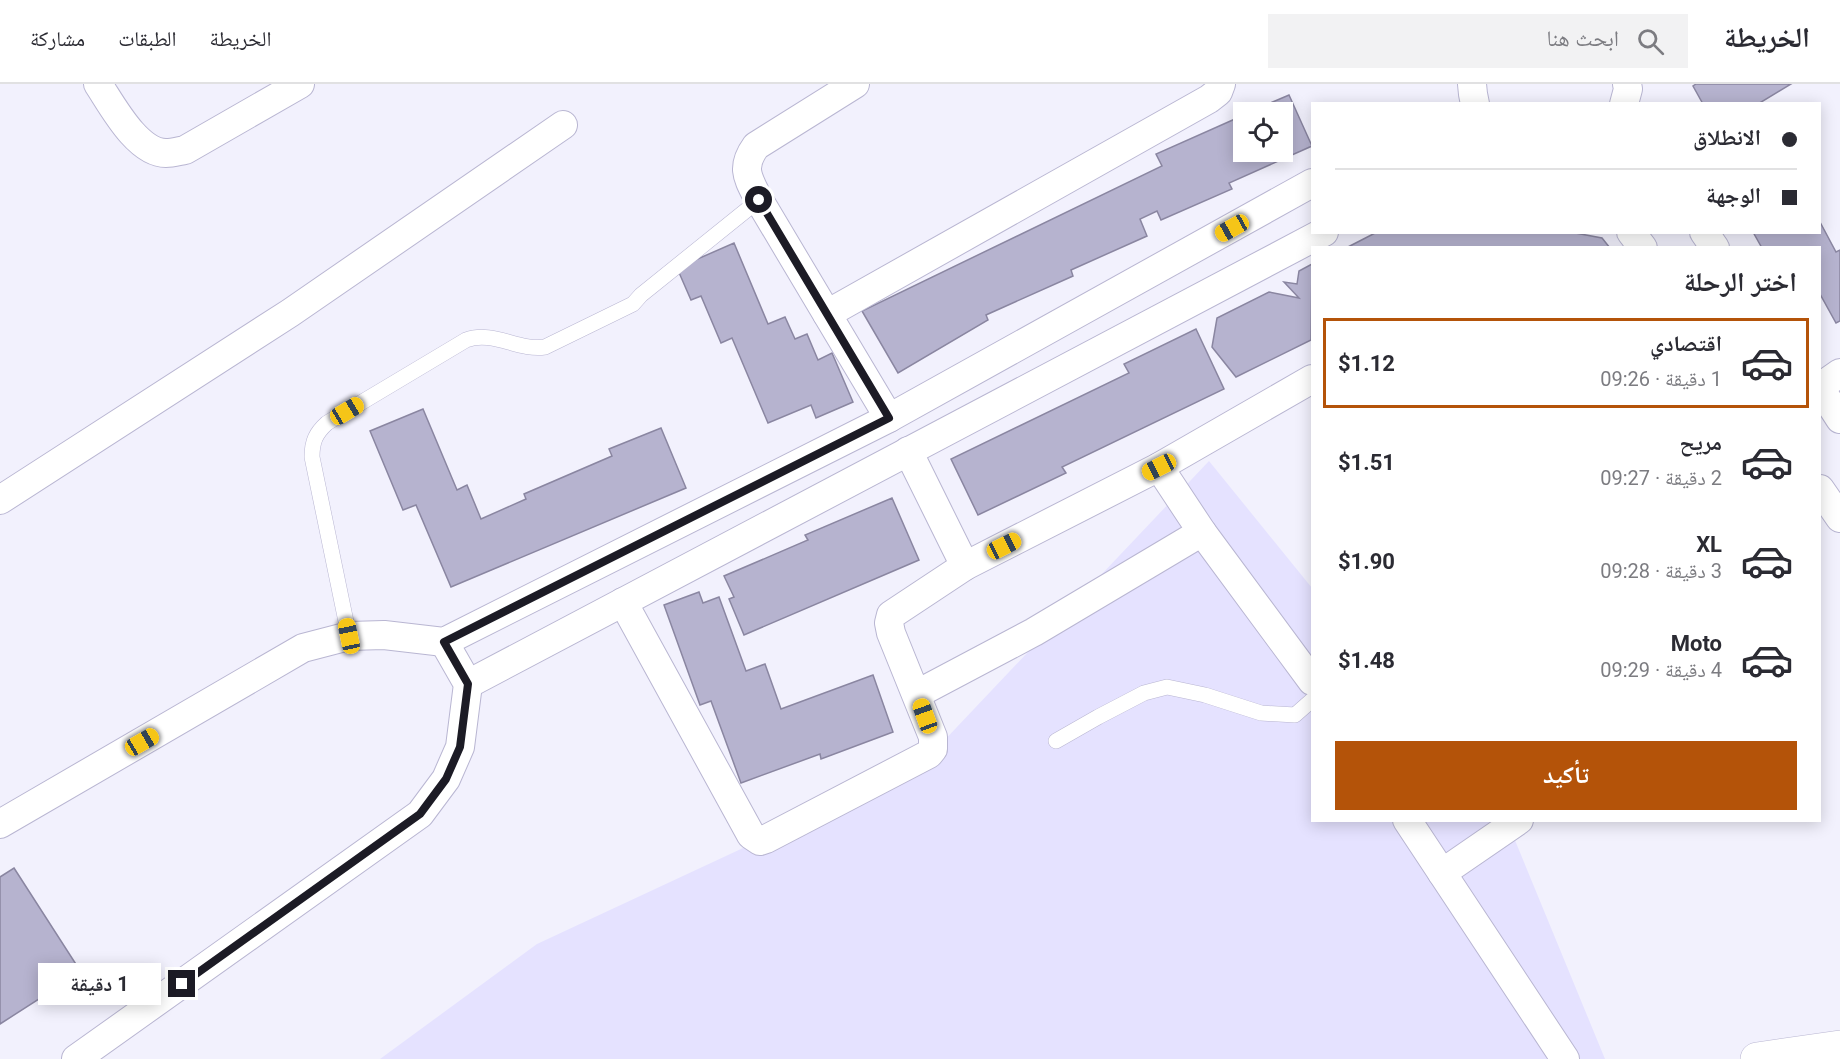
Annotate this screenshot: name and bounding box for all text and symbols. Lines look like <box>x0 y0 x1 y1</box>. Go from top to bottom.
search box <box>1268 14 1688 68</box>
text: الخريطة <box>1724 21 1810 54</box>
icon: search <box>1634 25 1667 58</box>
text: ابحث هنا <box>1547 26 1619 51</box>
text: مشاركة <box>30 27 85 51</box>
text: الطبقات <box>118 27 177 51</box>
text: الخريطة <box>210 27 271 51</box>
map controls <box>1233 102 1293 162</box>
button: locate <box>1233 102 1293 162</box>
text: الانطلاق <box>1693 125 1761 150</box>
text: الوجهة <box>1706 183 1761 208</box>
route start <box>745 186 772 213</box>
car <box>1212 211 1252 245</box>
text: اختر الرحلة <box>1684 266 1797 298</box>
text: اقتصادي <box>1650 331 1722 356</box>
icon: car <box>1740 336 1794 390</box>
text: $1.12 <box>1338 351 1395 376</box>
text: 1 دقيقة · 09:26 <box>1600 367 1722 391</box>
car <box>327 394 367 428</box>
text: مريح <box>1679 430 1722 455</box>
icon: car <box>1740 435 1794 489</box>
text: $1.51 <box>1338 450 1395 475</box>
car <box>1139 451 1179 483</box>
text: 2 دقيقة · 09:27 <box>1600 466 1722 490</box>
car <box>984 530 1024 562</box>
text: XL <box>1696 532 1722 557</box>
icon: car <box>1740 534 1794 588</box>
text: $1.90 <box>1338 549 1395 574</box>
text: 3 دقيقة · 09:28 <box>1600 559 1722 583</box>
car <box>336 617 362 655</box>
text: Moto <box>1671 631 1722 656</box>
icon: car <box>1740 633 1794 687</box>
text: $1.48 <box>1338 648 1395 673</box>
text: 4 دقيقة · 09:29 <box>1600 658 1722 682</box>
car <box>910 696 940 736</box>
car <box>122 725 162 759</box>
button: تأكيد <box>1335 741 1797 810</box>
callout: 1 دقيقة <box>38 963 161 1005</box>
route end <box>168 970 195 997</box>
text: 1 دقيقة <box>70 972 129 996</box>

